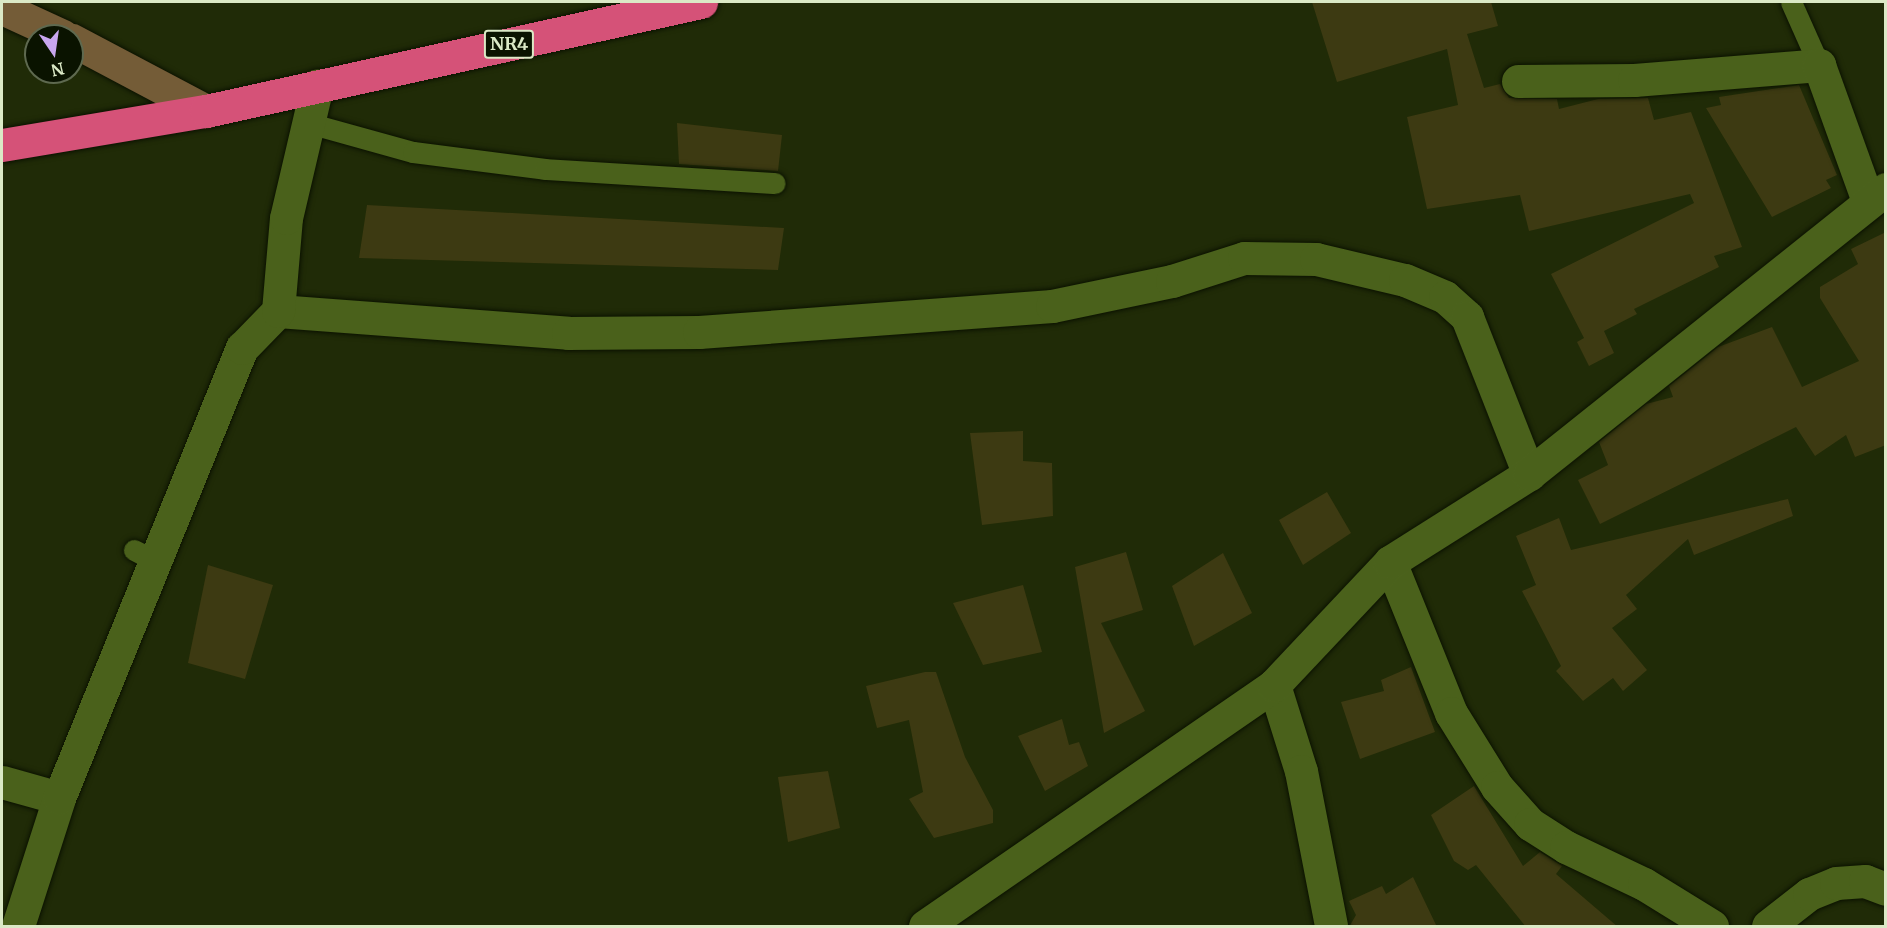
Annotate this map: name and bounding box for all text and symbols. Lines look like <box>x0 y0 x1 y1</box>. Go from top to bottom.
north arrow <box>24 24 84 84</box>
road number: NR4 <box>484 29 534 59</box>
text: N <box>49 58 66 81</box>

